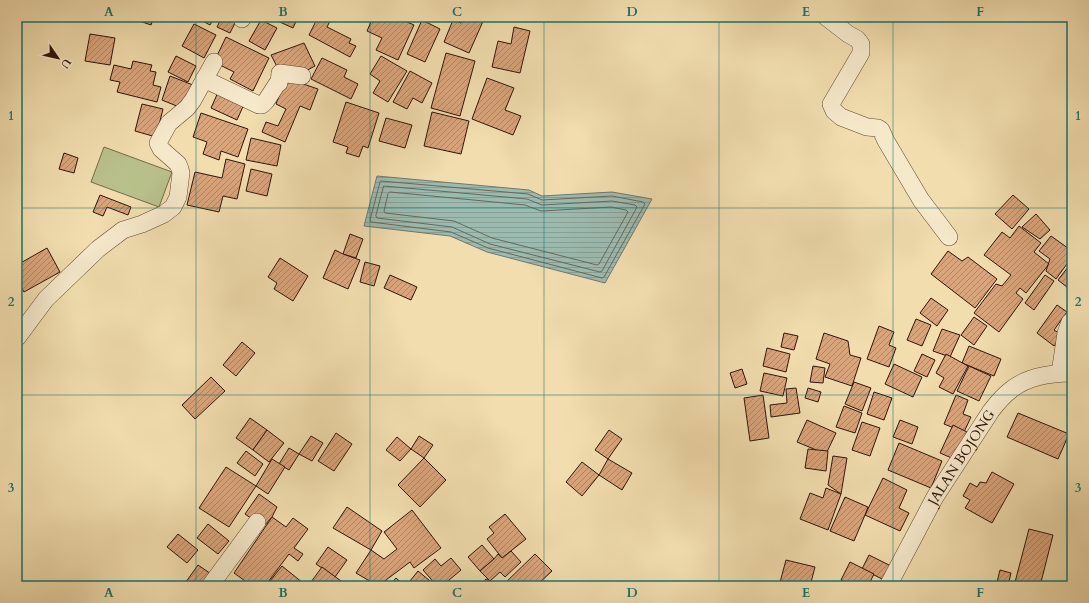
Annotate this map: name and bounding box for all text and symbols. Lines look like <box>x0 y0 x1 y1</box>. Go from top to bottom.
text: A <box>104 3 114 21</box>
text: B <box>278 3 288 21</box>
text: C <box>452 3 462 21</box>
text: D <box>626 3 638 21</box>
text: E <box>802 3 810 21</box>
text: F <box>976 3 984 21</box>
north arrow <box>38 38 78 78</box>
text: U <box>57 55 75 71</box>
text: 1 <box>8 107 14 125</box>
text: 1 <box>1075 107 1081 125</box>
text: 2 <box>8 293 15 311</box>
text: 2 <box>1075 293 1082 311</box>
street label: JALAN BOJONG <box>922 406 999 510</box>
text: 3 <box>8 479 15 497</box>
text: 3 <box>1075 479 1082 497</box>
text: A <box>104 584 114 602</box>
text: B <box>278 584 288 602</box>
text: C <box>452 584 462 602</box>
text: D <box>626 584 638 602</box>
text: E <box>802 584 810 602</box>
text: F <box>976 584 984 602</box>

